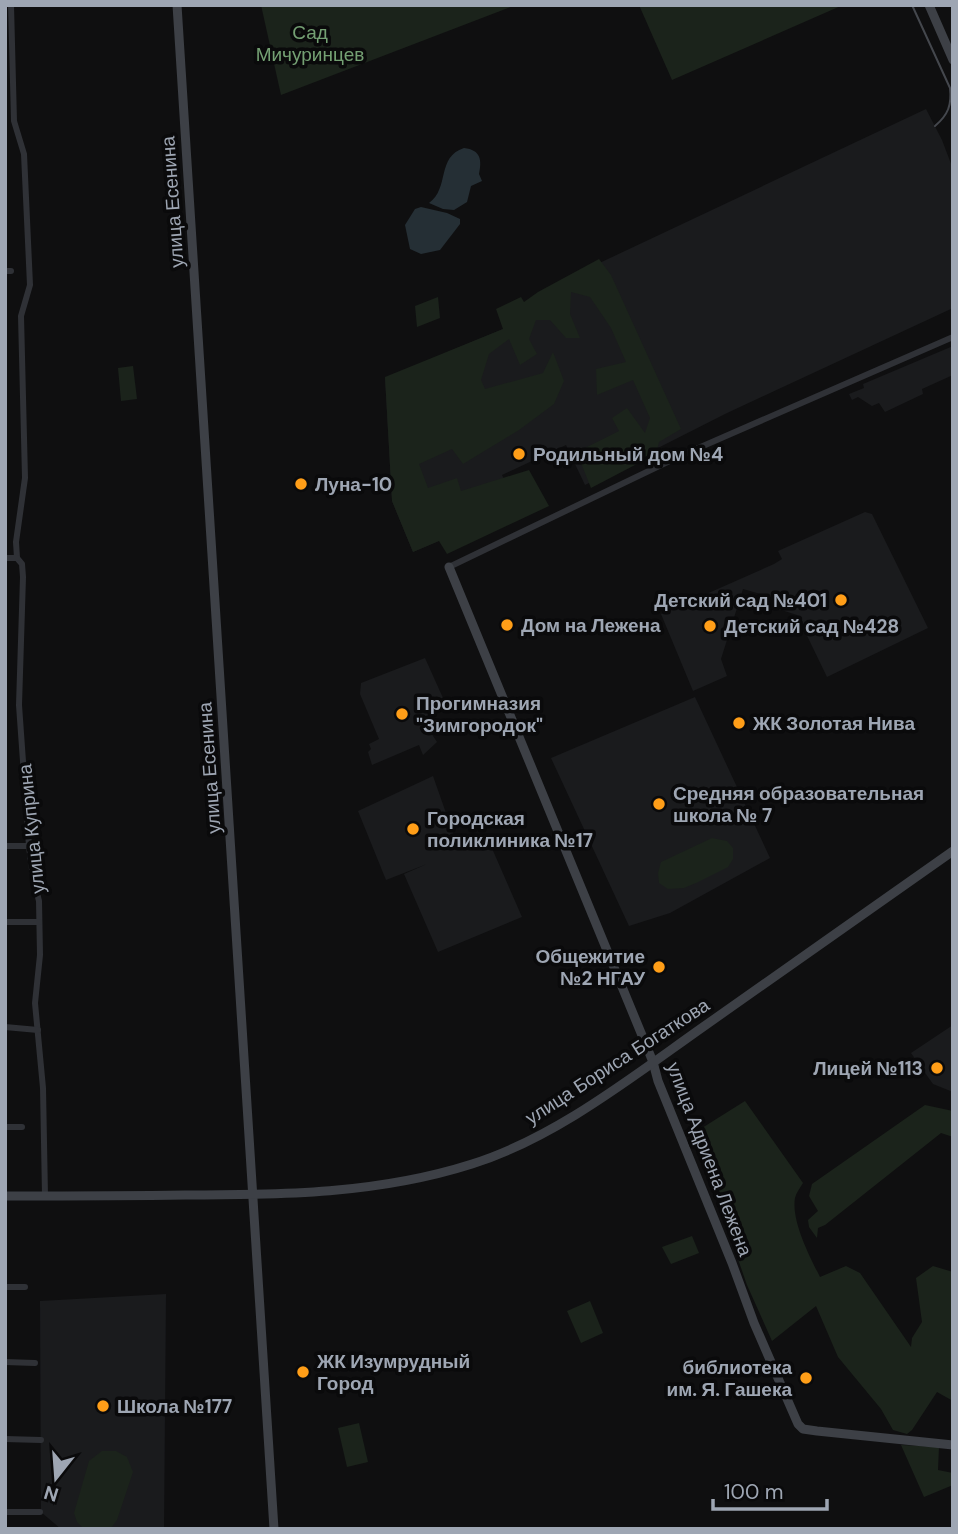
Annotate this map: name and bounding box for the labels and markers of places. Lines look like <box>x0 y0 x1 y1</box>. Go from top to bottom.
place label: Родильный дом №4 <box>533 442 723 467</box>
marker: Родильный дом №4 <box>511 446 527 462</box>
place label: Луна-10 <box>315 472 392 497</box>
marker: Луна-10 <box>293 476 309 492</box>
place label: Детский сад №401 <box>654 588 827 613</box>
marker: Детский сад №401 <box>833 592 849 608</box>
place label: Дом на Лежена <box>521 613 661 638</box>
place label: Детский сад №428 <box>724 614 899 639</box>
marker: Дом на Лежена <box>499 617 515 633</box>
marker: Детский сад №428 <box>702 618 718 634</box>
place label: Прогимназия "Зимгородок" <box>416 691 543 738</box>
marker: Прогимназия "Зимгородок" <box>394 706 410 722</box>
place label: ЖК Золотая Нива <box>752 711 915 736</box>
marker: ЖК Золотая Нива <box>731 715 747 731</box>
place label: Средняя образовательная школа № 7 <box>673 781 924 828</box>
marker: Средняя образовательная школа № 7 <box>651 796 667 812</box>
place label: Городская поликлиника №17 <box>427 806 593 853</box>
marker: Городская поликлиника №17 <box>405 821 421 837</box>
place label: Общежитие №2 НГАУ <box>535 944 645 991</box>
marker: Общежитие №2 НГАУ <box>651 959 667 975</box>
place label: Лицей №113 <box>813 1056 923 1081</box>
marker: Лицей №113 <box>929 1060 945 1076</box>
place label: ЖК Изумрудный Город <box>316 1349 470 1396</box>
place label: библиотека им. Я. Гашека <box>667 1355 792 1402</box>
marker: ЖК Изумрудный Город <box>295 1364 311 1380</box>
marker: библиотека им. Я. Гашека <box>798 1370 814 1386</box>
place label: Школа №177 <box>117 1394 232 1419</box>
marker: Школа №177 <box>95 1398 111 1414</box>

